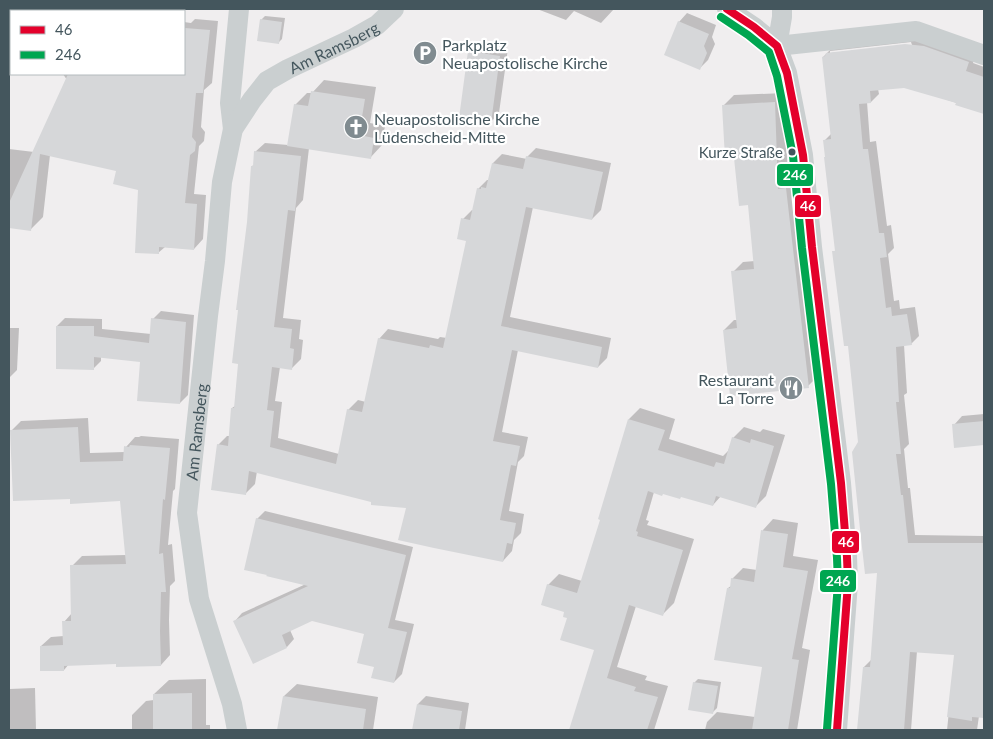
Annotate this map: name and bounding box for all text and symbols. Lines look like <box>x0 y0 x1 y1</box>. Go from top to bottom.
legend <box>10 10 185 75</box>
street label: Am Ramsberg <box>286 17 382 77</box>
text: 46 <box>55 20 73 38</box>
place label: Parkplatz Neuapostolische Kirche <box>442 35 608 72</box>
parking icon: Parkplatz Neuapostolische Kirche <box>412 40 438 66</box>
text: 246 <box>55 45 81 63</box>
place label: Neuapostolische Kirche Lüdenscheid-Mitte <box>374 109 540 146</box>
church icon: Neuapostolische Kirche Lüdenscheid-Mitte <box>343 114 369 140</box>
place label: Kurze Straße <box>699 143 783 161</box>
marker: Kurze Straße <box>787 147 797 157</box>
line badge: 246 <box>776 163 814 187</box>
text: 246 <box>783 166 807 183</box>
line badge: 46 <box>794 194 822 218</box>
text: 46 <box>800 197 816 214</box>
place label: Restaurant La Torre <box>698 370 774 407</box>
restaurant icon: Restaurant La Torre <box>778 375 804 401</box>
street label: Am Ramsberg <box>181 382 210 481</box>
line badge: 46 <box>831 530 860 554</box>
text: 46 <box>838 533 854 550</box>
line badge: 246 <box>819 569 857 593</box>
text: 246 <box>826 572 850 589</box>

